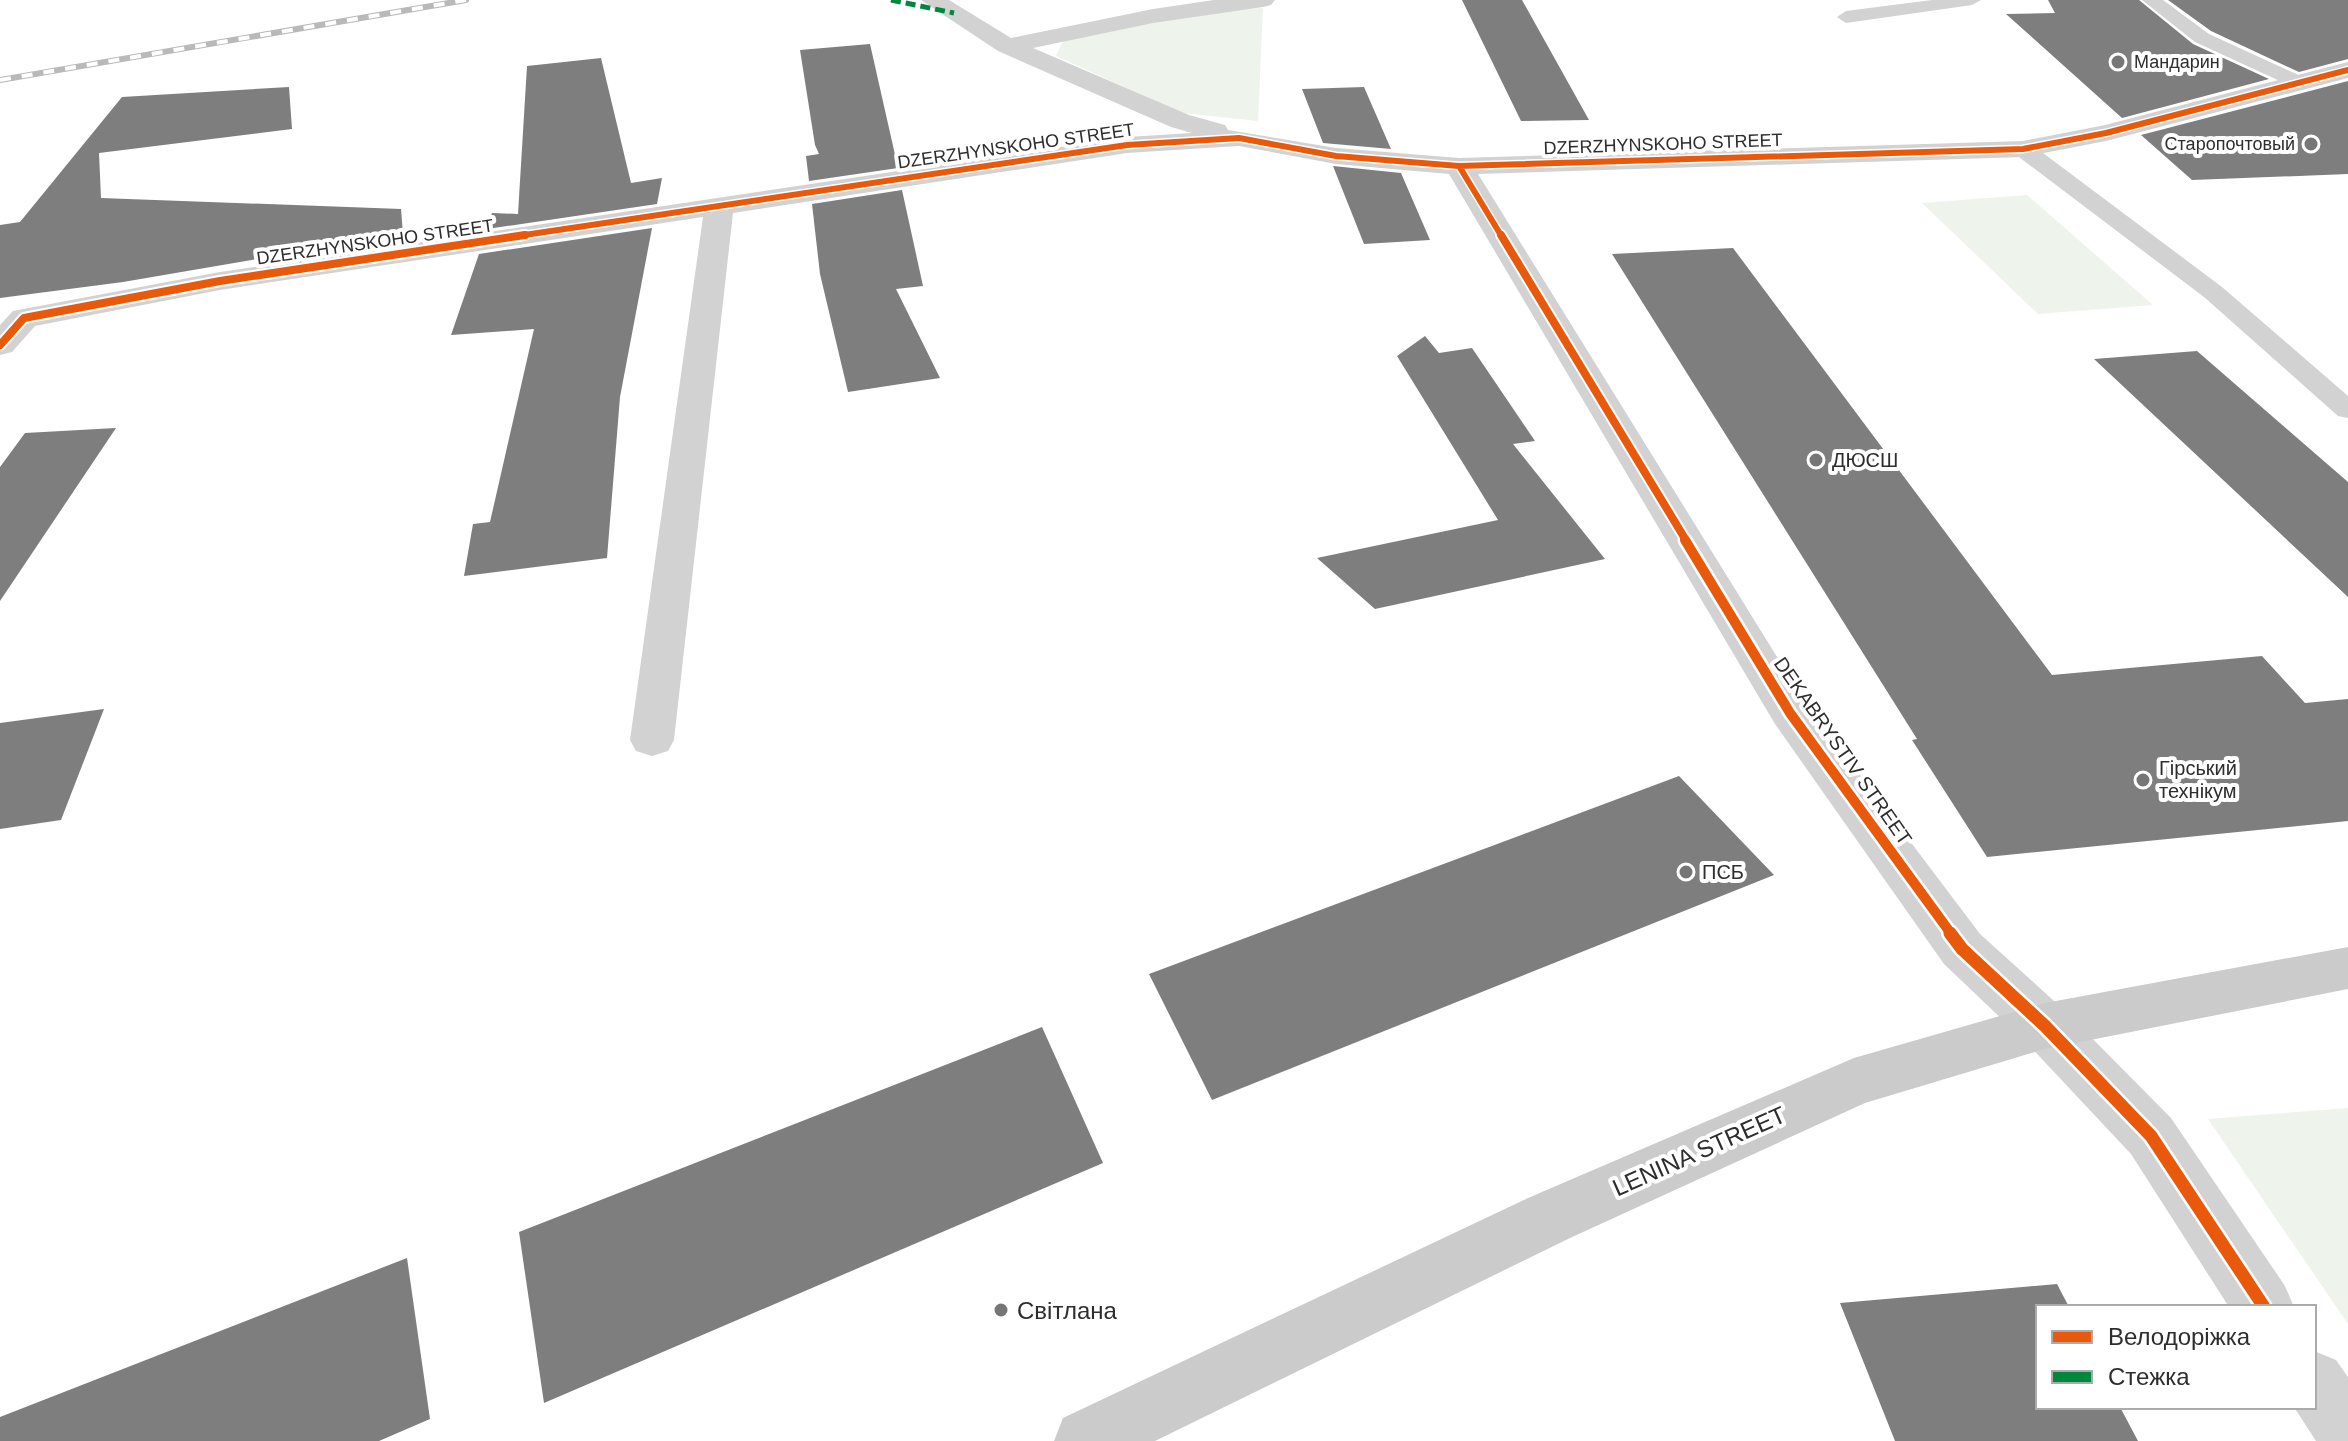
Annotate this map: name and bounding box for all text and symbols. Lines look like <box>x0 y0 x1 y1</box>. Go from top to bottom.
place label: Мандарин <box>2134 52 2220 72</box>
marker: Мандарин <box>2109 53 2127 71</box>
street label: DZERZHYNSKOHO STREET <box>896 119 1136 173</box>
street label: DZERZHYNSKOHO STREET <box>1543 130 1783 158</box>
place label: Старопочтовый <box>2165 134 2295 154</box>
marker: Старопочтовый <box>2302 135 2320 153</box>
street label: DZERZHYNSKOHO STREET <box>255 215 495 269</box>
place label: ДЮСШ <box>1832 449 1898 471</box>
marker: ДЮСШ <box>1807 451 1825 469</box>
street label: DEKABRYSTIV STREET <box>1770 653 1916 849</box>
place label: Гірський технікум <box>2159 757 2237 802</box>
marker: Гірський технікум <box>2134 771 2152 789</box>
place label: ПСБ <box>1702 861 1744 883</box>
marker: ПСБ <box>1677 863 1695 881</box>
street label: LENINA STREET <box>1608 1101 1790 1201</box>
place label: Світлана <box>1017 1297 1117 1324</box>
marker: Світлана <box>992 1301 1010 1319</box>
legend <box>2036 1305 2316 1409</box>
text: Велодоріжка <box>2108 1323 2251 1350</box>
text: Стежка <box>2108 1363 2190 1390</box>

